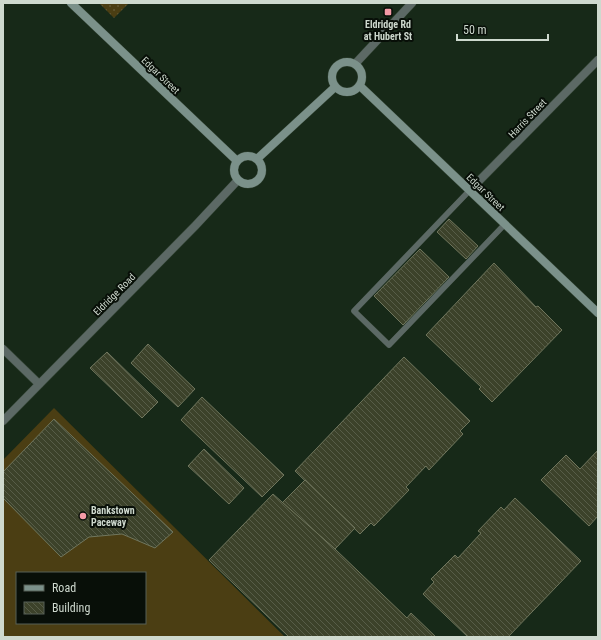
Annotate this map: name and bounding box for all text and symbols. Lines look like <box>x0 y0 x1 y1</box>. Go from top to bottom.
marker: Eldridge Rd at Hubert St <box>383 7 393 17</box>
scale bar <box>457 16 548 42</box>
place label: Eldridge Rd at Hubert St <box>364 19 412 42</box>
text: 50 m <box>463 23 487 37</box>
street label: Edgar Street <box>139 55 182 96</box>
street label: Harris Street <box>506 97 549 140</box>
street label: Edgar Street <box>464 172 507 213</box>
street label: Eldridge Road <box>91 271 138 318</box>
place label: Bankstown Paceway <box>91 505 135 528</box>
marker: Bankstown Paceway <box>78 511 88 521</box>
legend <box>16 572 146 624</box>
text: Road <box>52 581 76 595</box>
text: Building <box>52 601 90 615</box>

